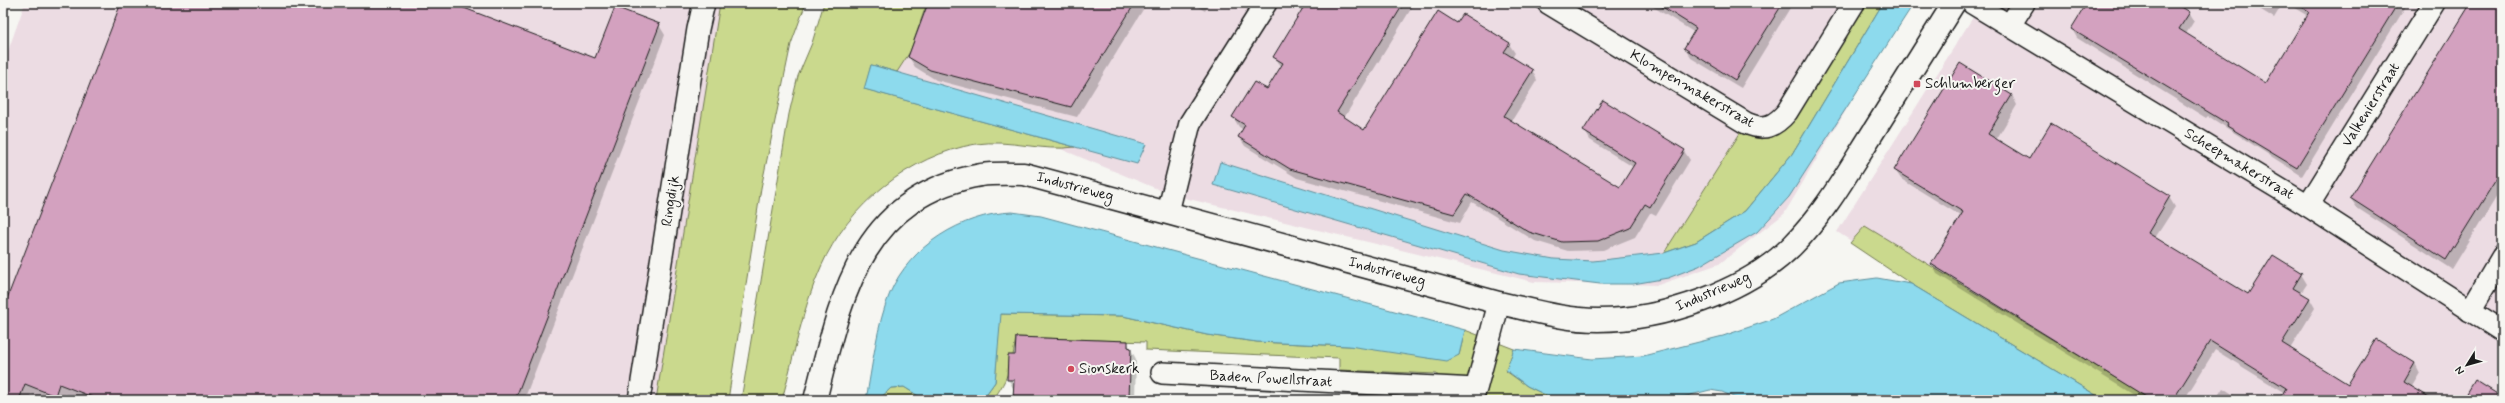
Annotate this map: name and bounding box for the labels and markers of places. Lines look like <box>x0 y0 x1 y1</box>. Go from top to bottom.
place label: Schlumberger <box>1925 74 2015 95</box>
marker: Schlumberger <box>1912 79 1922 89</box>
place label: Sionskerk <box>1079 359 1139 379</box>
marker: Sionskerk <box>1066 364 1076 374</box>

